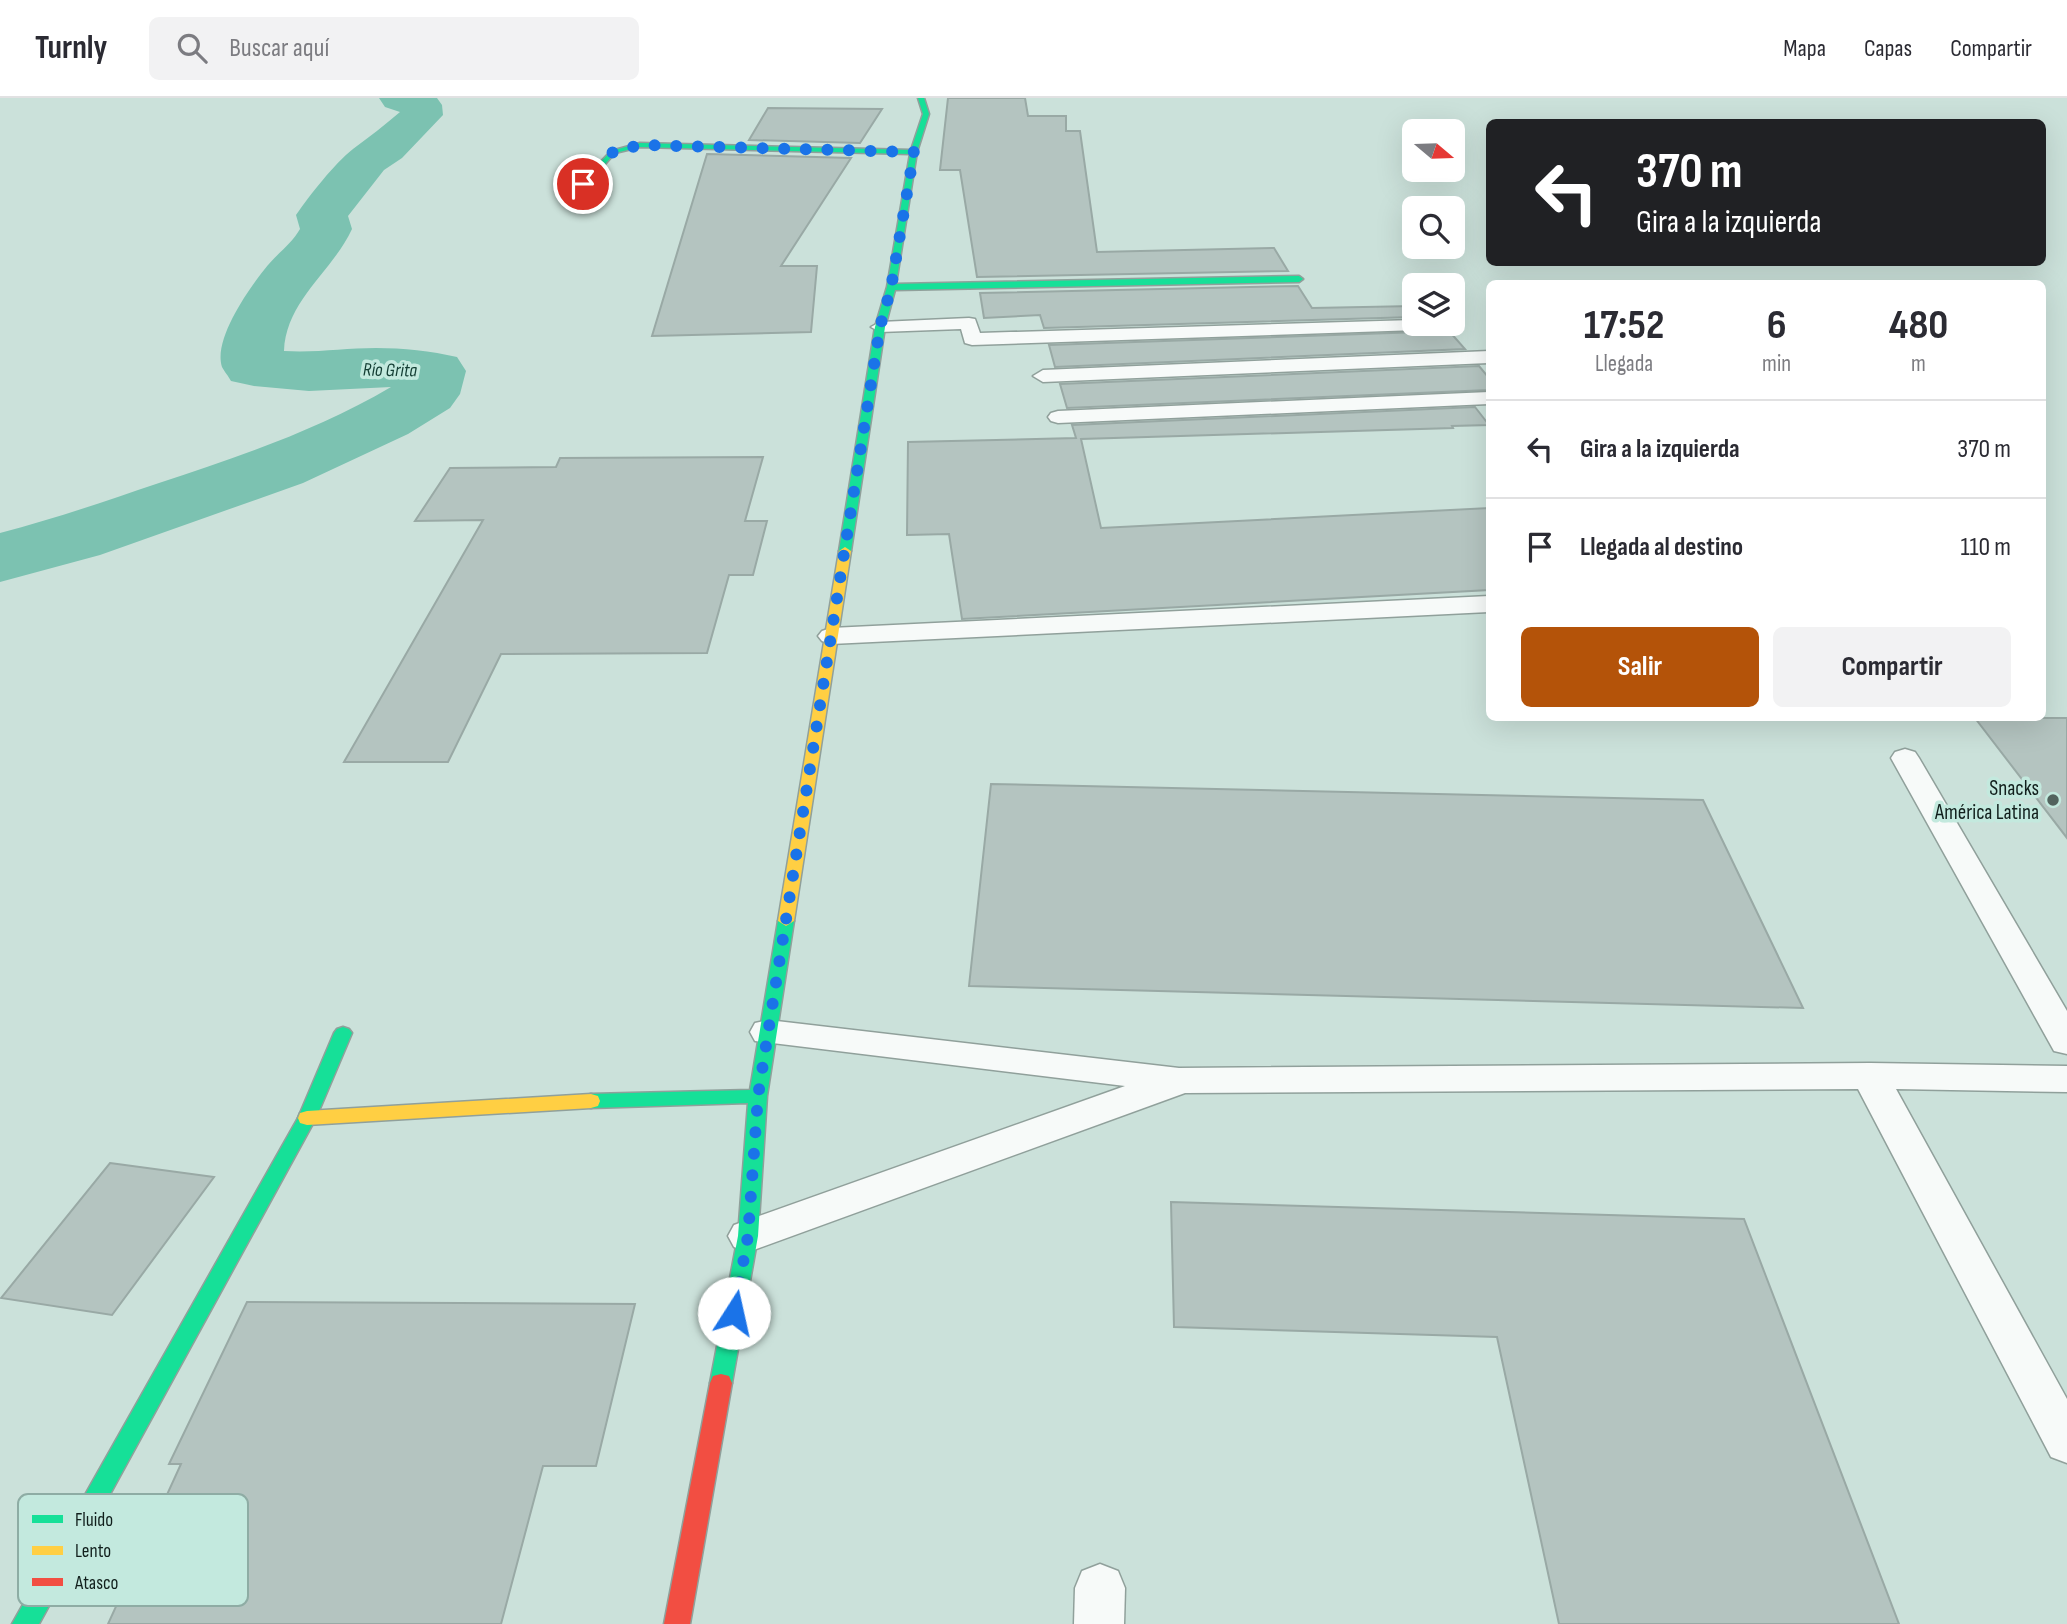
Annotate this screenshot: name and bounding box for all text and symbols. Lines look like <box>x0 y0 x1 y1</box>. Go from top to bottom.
search box <box>149 17 639 80</box>
text: Turnly <box>35 28 107 68</box>
icon: search <box>173 29 211 67</box>
text: Buscar aquí <box>229 33 329 64</box>
text: Mapa <box>1783 34 1826 63</box>
text: Capas <box>1864 34 1912 63</box>
text: Compartir <box>1950 34 2032 63</box>
north arrow <box>1402 119 1465 182</box>
map controls <box>1402 119 1465 336</box>
text: 370 m <box>1636 143 1743 202</box>
icon: left <box>1521 147 1612 238</box>
pin <box>553 154 613 214</box>
icon: arrive <box>564 165 602 203</box>
button: search <box>1402 196 1465 259</box>
text: Gira a la izquierda <box>1636 203 1822 242</box>
button: layers <box>1402 273 1465 336</box>
text: 17:52 <box>1584 300 1664 351</box>
text: 6 <box>1767 300 1786 351</box>
text: 480 <box>1889 300 1948 351</box>
text: Llegada <box>1595 350 1653 378</box>
text: min <box>1762 350 1791 378</box>
text: m <box>1911 350 1926 378</box>
water label: Río Grita <box>363 359 418 382</box>
icon: left <box>1521 430 1559 468</box>
text: Gira a la izquierda <box>1580 434 1740 465</box>
text: 370 m <box>1957 434 2011 465</box>
icon: arrive <box>1521 528 1559 566</box>
text: Llegada al destino <box>1580 532 1743 563</box>
text: 110 m <box>1960 532 2011 563</box>
button: Salir <box>1521 627 1759 707</box>
button: Compartir <box>1773 627 2011 707</box>
place label: Snacks América Latina <box>1934 776 2039 825</box>
marker: Snacks América Latina <box>2045 792 2061 808</box>
position arrow <box>697 1276 771 1350</box>
legend <box>18 1494 248 1606</box>
text: Fluido <box>75 1509 113 1532</box>
text: Lento <box>75 1540 111 1563</box>
text: Atasco <box>74 1572 118 1595</box>

